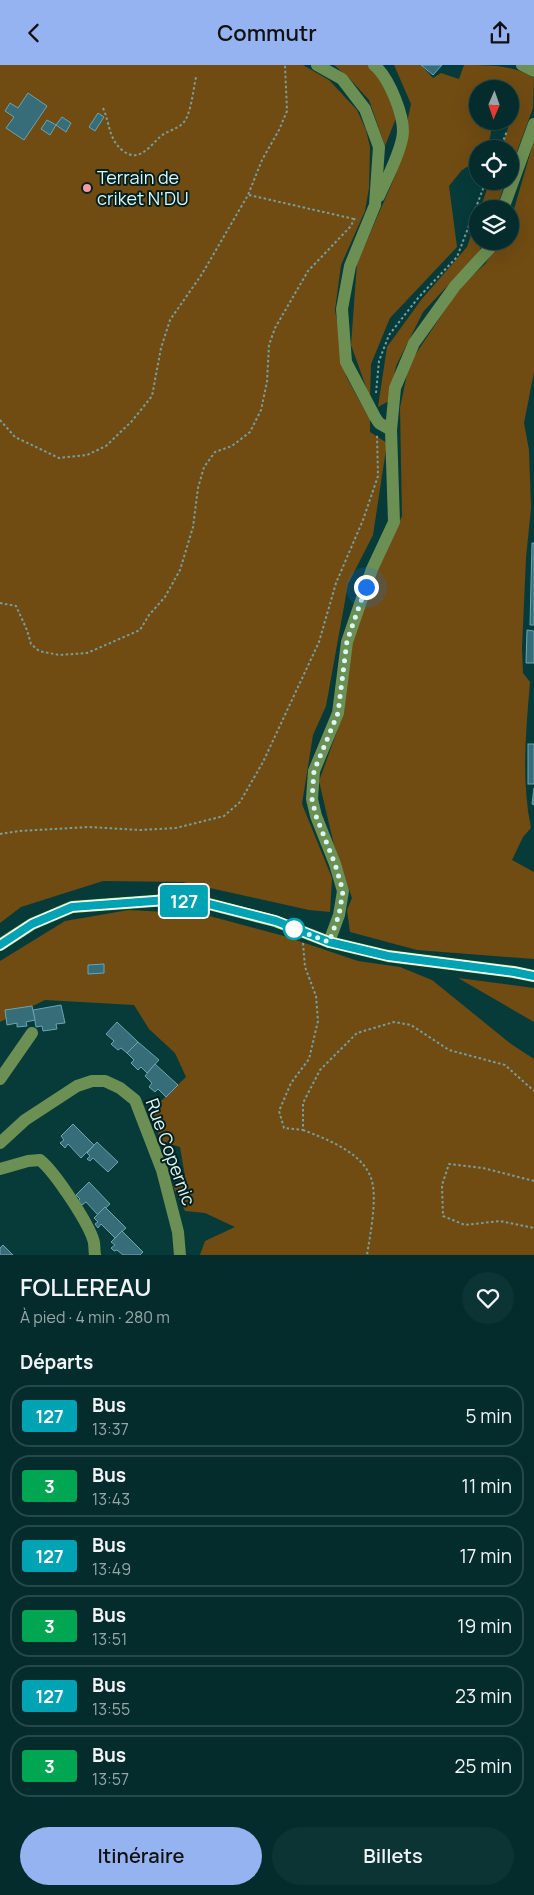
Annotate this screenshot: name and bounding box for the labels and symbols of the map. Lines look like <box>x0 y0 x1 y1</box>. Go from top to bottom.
north arrow <box>469 80 519 130</box>
place label: Terrain de criket N'DU <box>97 165 189 210</box>
marker: Terrain de criket N'DU <box>81 182 93 194</box>
your location <box>354 575 379 600</box>
line badge: 127 <box>155 885 213 917</box>
unlabelled marker <box>283 918 305 940</box>
street label: Rue Copernic <box>140 1095 201 1209</box>

